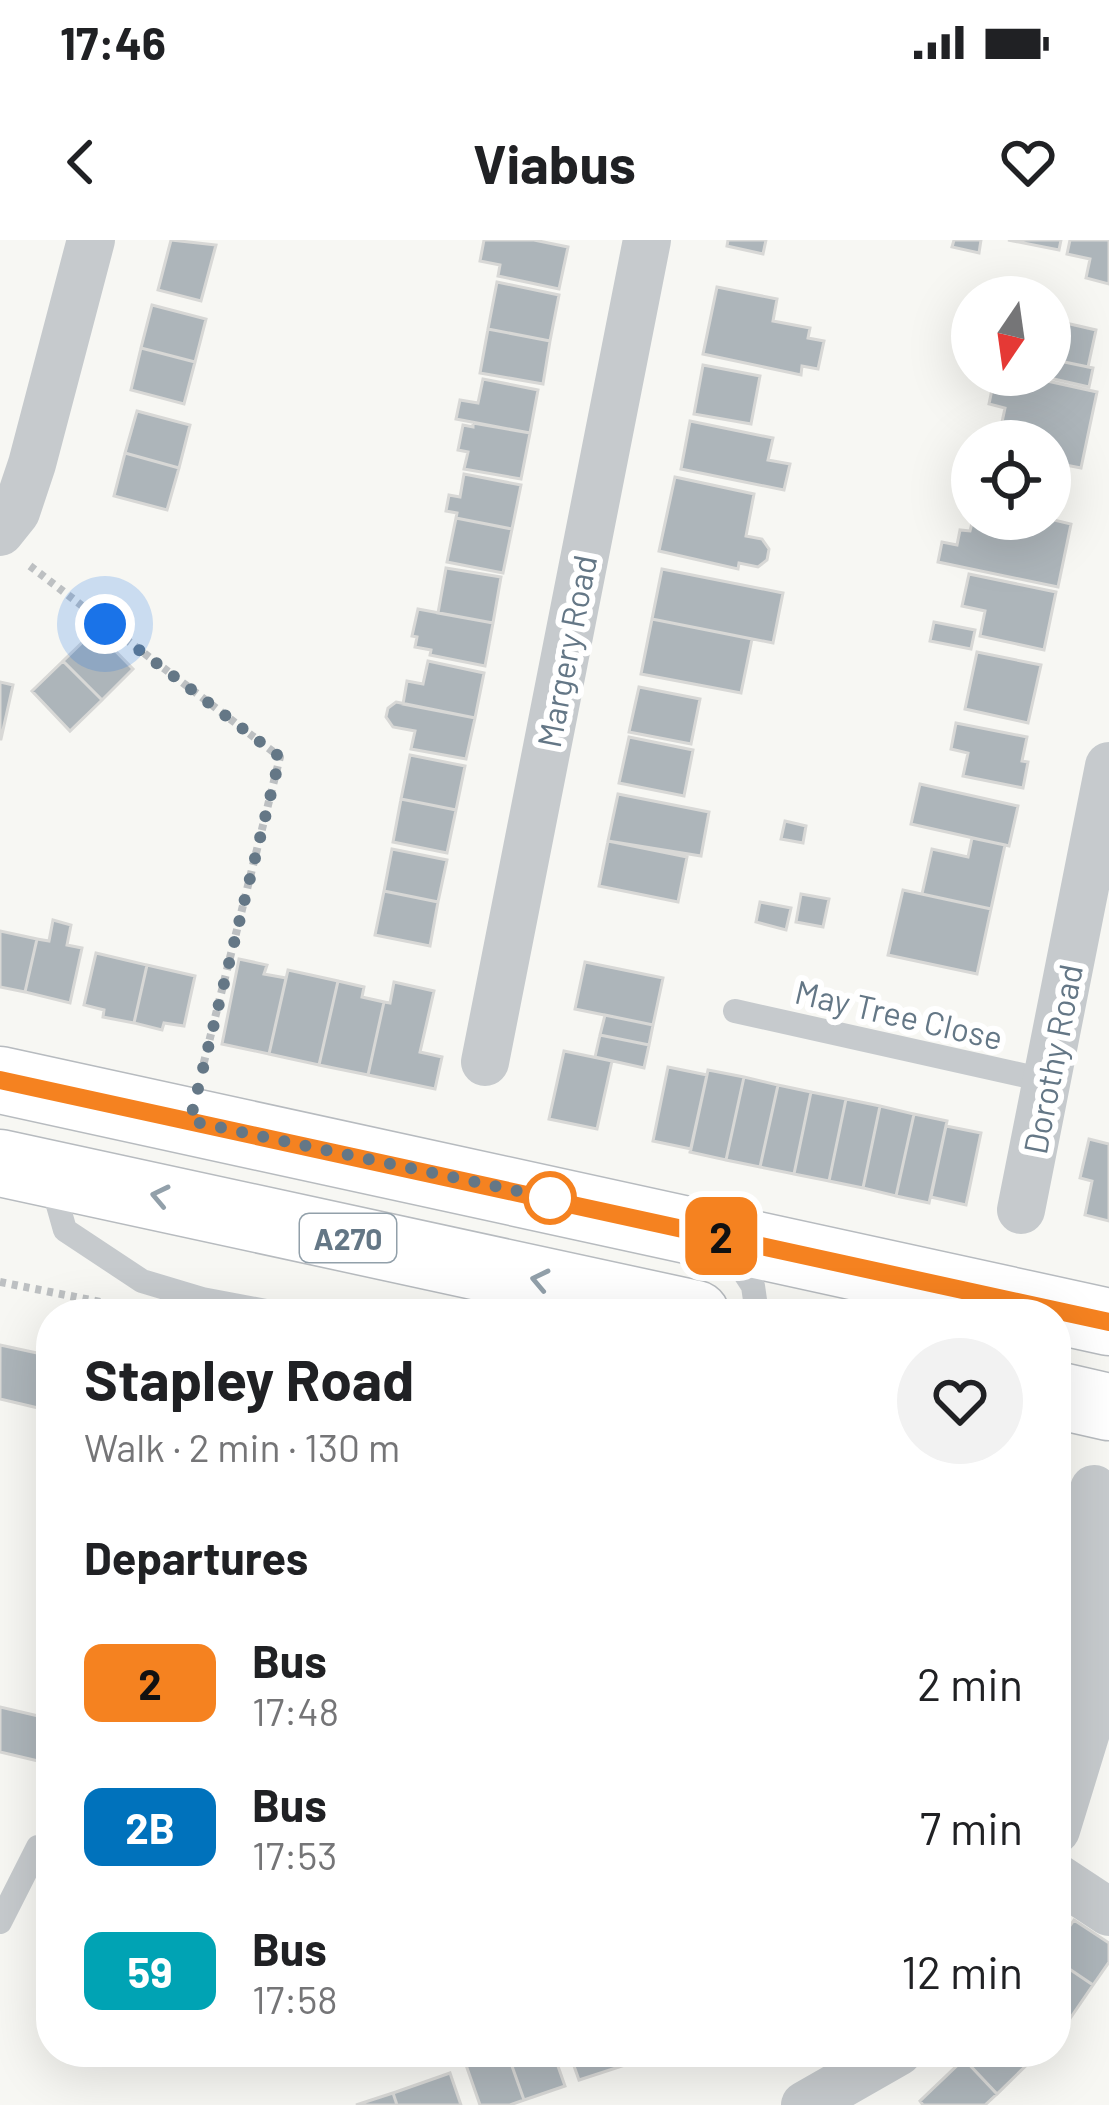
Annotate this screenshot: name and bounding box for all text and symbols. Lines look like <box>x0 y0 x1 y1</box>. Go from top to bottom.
text: 17:46 <box>60 15 166 69</box>
icon: back <box>48 129 114 195</box>
icon: heart <box>995 129 1061 195</box>
text: Viabus <box>473 130 636 195</box>
north arrow <box>951 276 1071 396</box>
map controls <box>951 276 1071 540</box>
button: locate <box>951 420 1071 540</box>
street label: Margery Road <box>528 551 604 751</box>
your location <box>75 594 135 654</box>
street label: Dorothy Road <box>1014 961 1090 1157</box>
street label: May Tree Close <box>791 971 1007 1057</box>
unlabelled marker <box>525 1173 575 1223</box>
one-way arrow <box>150 1184 170 1210</box>
line badge: 2 <box>682 1197 760 1275</box>
text: 2 <box>709 1211 733 1261</box>
road number: A270 <box>300 1214 396 1262</box>
one-way arrow <box>531 1269 551 1294</box>
button: heart <box>897 1338 1023 1464</box>
text: Stapley Road <box>84 1344 414 1412</box>
text: Walk · 2 min · 130 m <box>84 1423 400 1470</box>
text: Departures <box>84 1530 308 1584</box>
text: Bus <box>252 1633 327 1687</box>
text: 2 min <box>917 1656 1023 1710</box>
text: 2 <box>138 1658 162 1708</box>
text: 17:48 <box>252 1687 339 1734</box>
text: Bus <box>252 1777 327 1831</box>
text: 7 min <box>920 1800 1023 1854</box>
text: 2B <box>125 1802 175 1852</box>
text: 17:53 <box>252 1831 337 1878</box>
text: Bus <box>252 1921 327 1975</box>
text: 12 min <box>901 1944 1023 1998</box>
text: 59 <box>128 1946 172 1996</box>
text: 17:58 <box>252 1975 338 2022</box>

